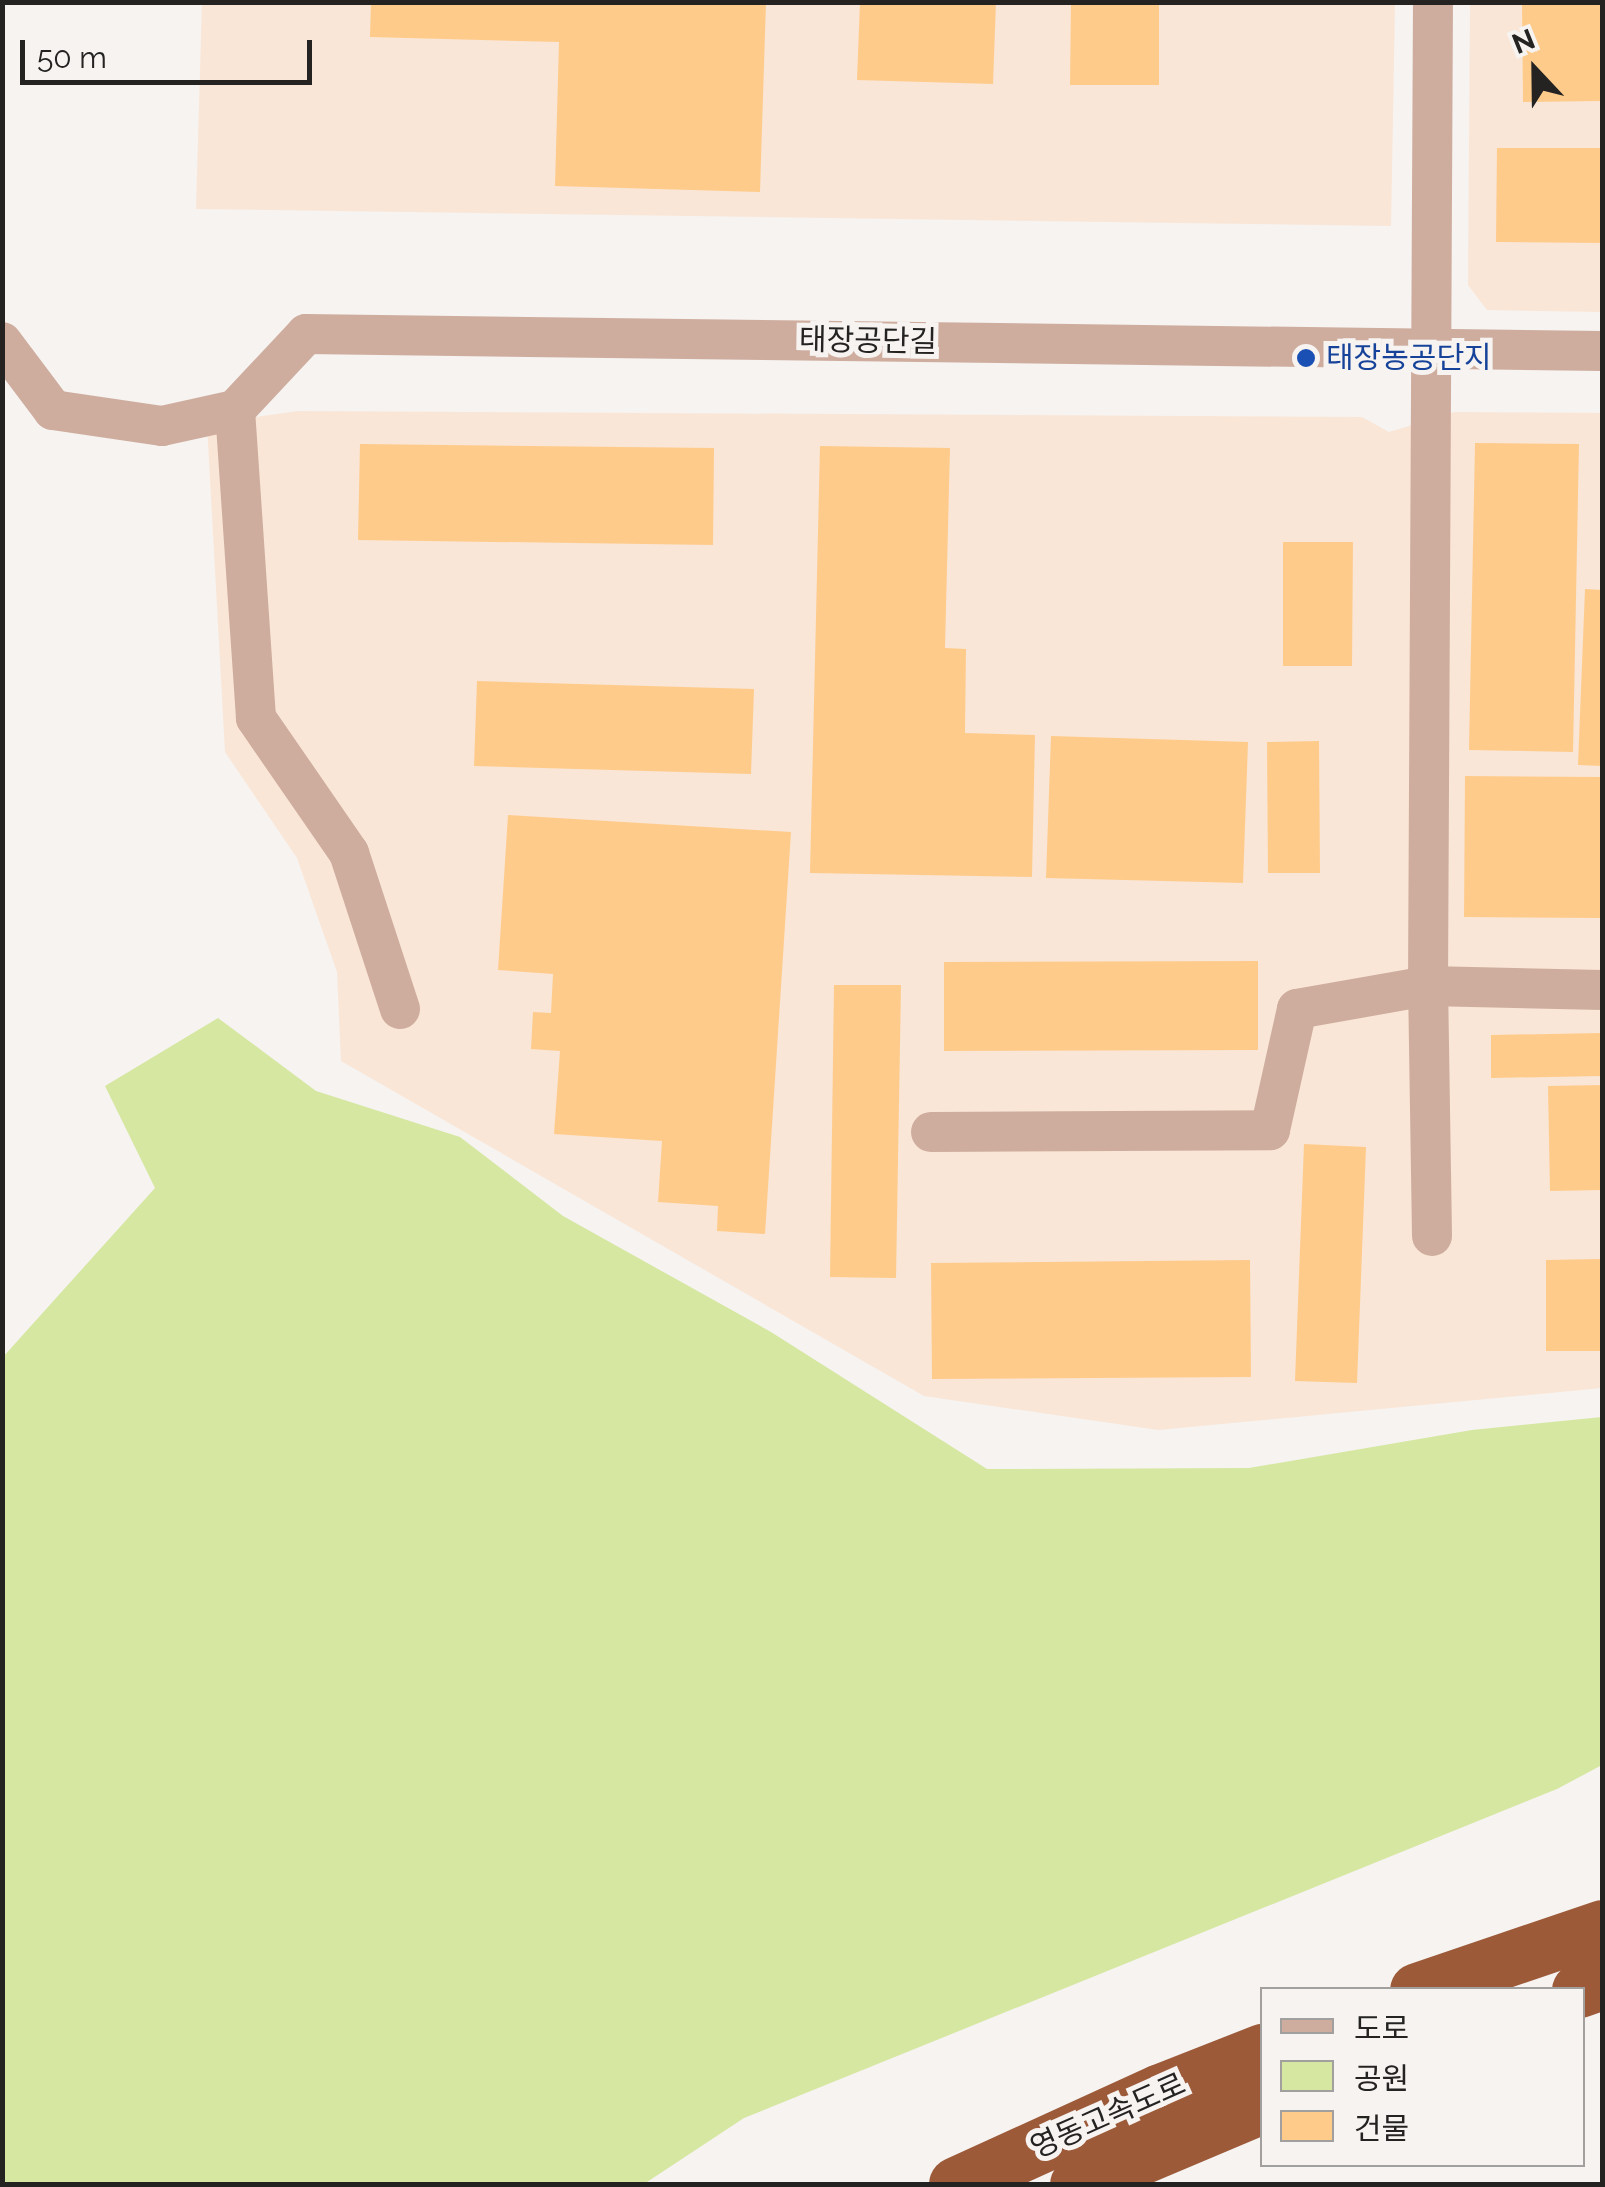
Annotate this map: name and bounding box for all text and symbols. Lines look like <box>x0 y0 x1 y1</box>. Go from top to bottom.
scale bar <box>25 20 318 82</box>
north arrow <box>1485 20 1585 120</box>
text: N <box>1507 22 1540 61</box>
text: 50 m <box>37 40 107 75</box>
street label: 태장공단길 <box>799 322 937 360</box>
place label: 태장농공단지 <box>1326 340 1492 376</box>
marker: 태장농공단지 <box>1295 347 1317 369</box>
legend <box>1260 1987 1585 2167</box>
text: 도로 <box>1354 2011 1409 2046</box>
text: 공원 <box>1354 2061 1409 2096</box>
street label: 영동고속도로 <box>1025 2066 1191 2166</box>
text: 건물 <box>1354 2111 1409 2146</box>

